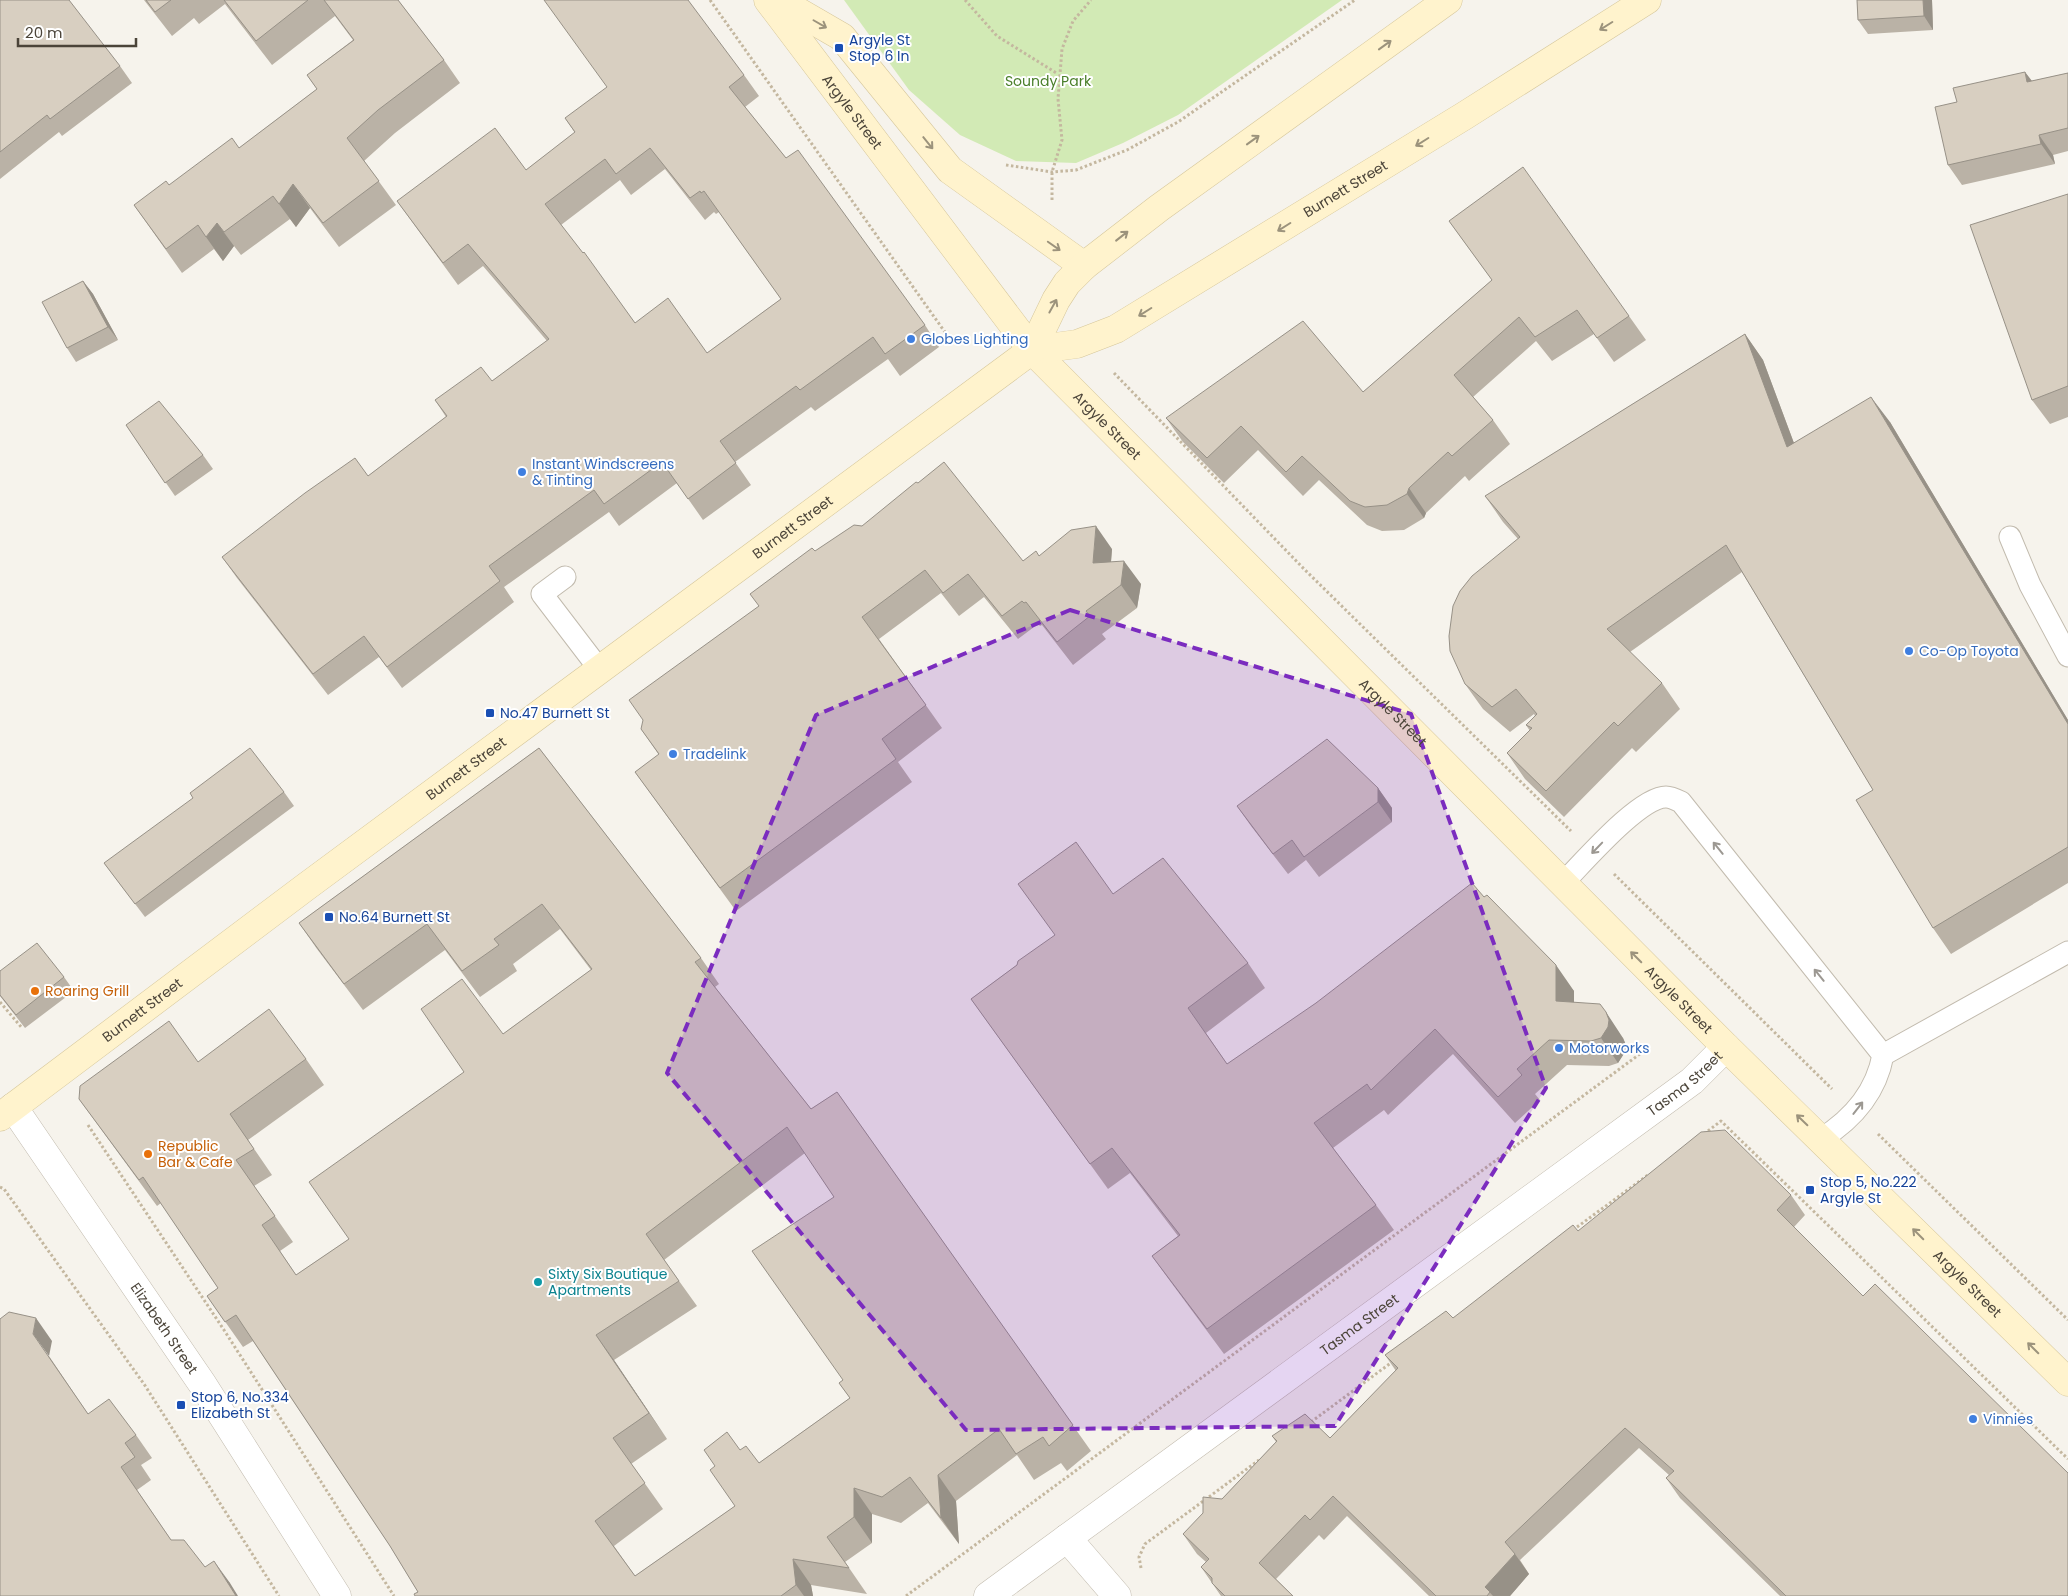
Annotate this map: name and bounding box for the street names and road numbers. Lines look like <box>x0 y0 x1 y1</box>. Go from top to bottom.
street label: Argyle Street <box>818 70 887 153</box>
street label: Burnett Street <box>1299 155 1391 222</box>
street label: Argyle Street <box>1069 387 1146 464</box>
street label: Burnett Street <box>748 491 837 563</box>
street label: Argyle Street <box>1355 674 1431 751</box>
street label: Burnett Street <box>422 732 510 805</box>
street label: Argyle Street <box>1640 961 1717 1038</box>
street label: Burnett Street <box>98 973 186 1047</box>
street label: Tasma Street <box>1643 1046 1727 1121</box>
street label: Argyle Street <box>1929 1245 2006 1322</box>
street label: Elizabeth Street <box>126 1278 203 1378</box>
street label: Tasma Street <box>1316 1289 1403 1360</box>

